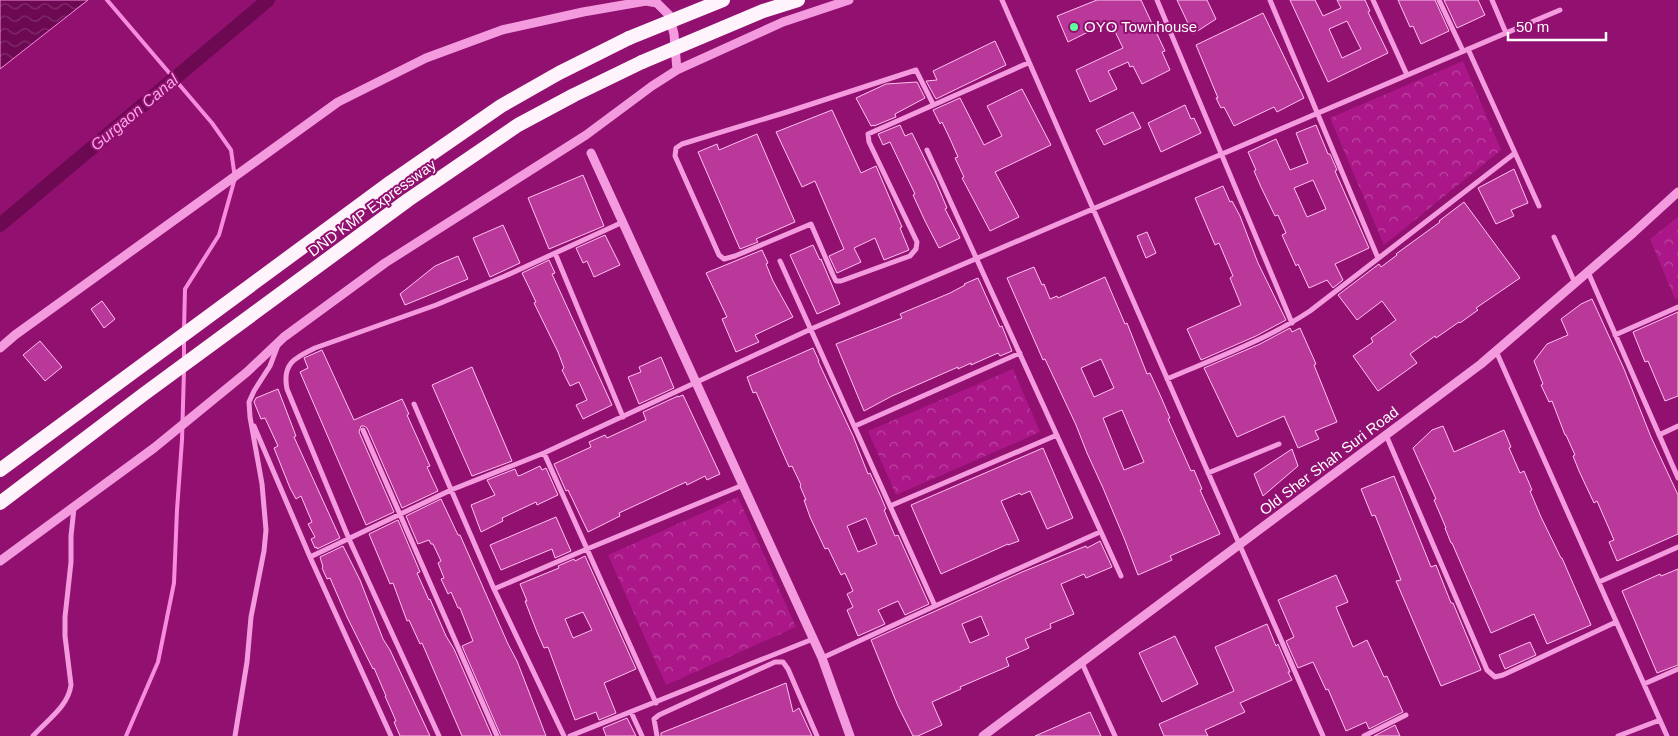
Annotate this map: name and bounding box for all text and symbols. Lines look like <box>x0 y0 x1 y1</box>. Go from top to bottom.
scale bar <box>1508 10 1606 42</box>
place label: OYO Townhouse <box>1084 18 1197 35</box>
text: 50 m <box>1516 18 1549 35</box>
marker: OYO Townhouse <box>1068 21 1080 33</box>
water label: Gurgaon Canal <box>87 71 182 154</box>
street label: DND KMP Expressway <box>304 155 439 260</box>
street label: Old Sher Shah Suri Road <box>1256 403 1401 518</box>

